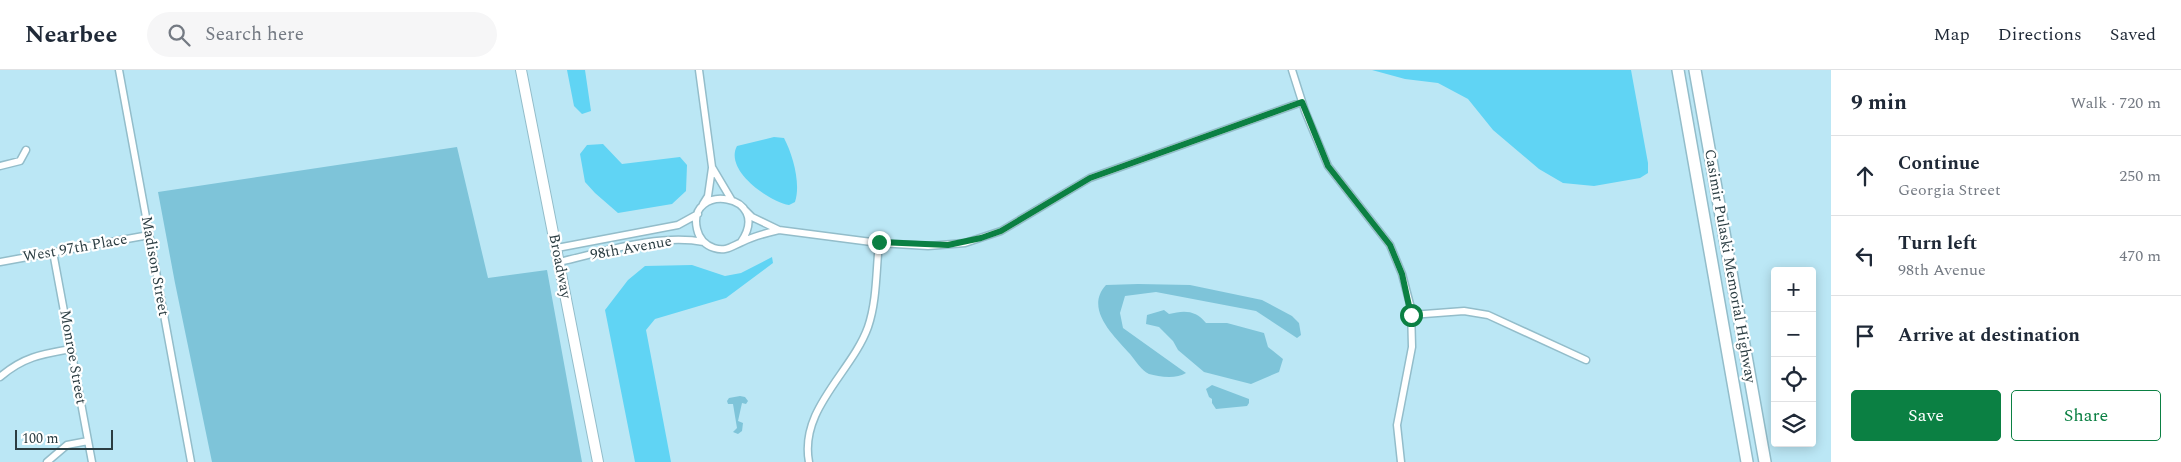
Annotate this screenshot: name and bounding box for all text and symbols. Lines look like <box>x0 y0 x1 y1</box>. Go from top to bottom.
search box <box>147 12 497 57</box>
text: Nearbee <box>25 17 117 53</box>
text: Search here <box>205 20 304 49</box>
icon: search <box>165 21 193 49</box>
text: Map <box>1934 21 1970 48</box>
text: Directions <box>1998 21 2082 48</box>
text: Saved <box>2110 21 2156 48</box>
text: 9 min <box>1851 87 1907 119</box>
text: Walk · 720 m <box>2070 91 2161 115</box>
street label: Casimir Pulaski Memorial Highway <box>1698 147 1762 386</box>
text: Continue <box>1898 149 1980 178</box>
icon: ahead <box>1851 162 1879 190</box>
text: 250 m <box>2119 164 2161 188</box>
text: Georgia Street <box>1898 178 2001 202</box>
street label: Madison Street <box>135 214 175 318</box>
street label: West 97th Place <box>21 228 129 268</box>
text: Turn left <box>1898 229 1977 258</box>
street label: 98th Avenue <box>588 230 674 266</box>
route end <box>868 231 891 254</box>
street label: Broadway <box>542 232 578 301</box>
icon: left <box>1851 242 1879 270</box>
text: 470 m <box>2119 244 2161 268</box>
text: 98th Avenue <box>1898 258 1986 282</box>
map controls <box>1771 267 1816 447</box>
button: + <box>1771 267 1816 312</box>
route start <box>1400 304 1423 327</box>
street label: Monroe Street <box>53 308 93 406</box>
button: − <box>1771 312 1816 357</box>
text: Arrive at destination <box>1898 321 2080 350</box>
icon: arrive <box>1851 322 1879 350</box>
button: locate <box>1771 357 1816 402</box>
button: Save <box>1851 390 2001 441</box>
button: Share <box>2011 390 2161 441</box>
button: layers <box>1771 402 1816 447</box>
scale bar <box>15 427 112 450</box>
text: 100 m <box>22 428 59 449</box>

